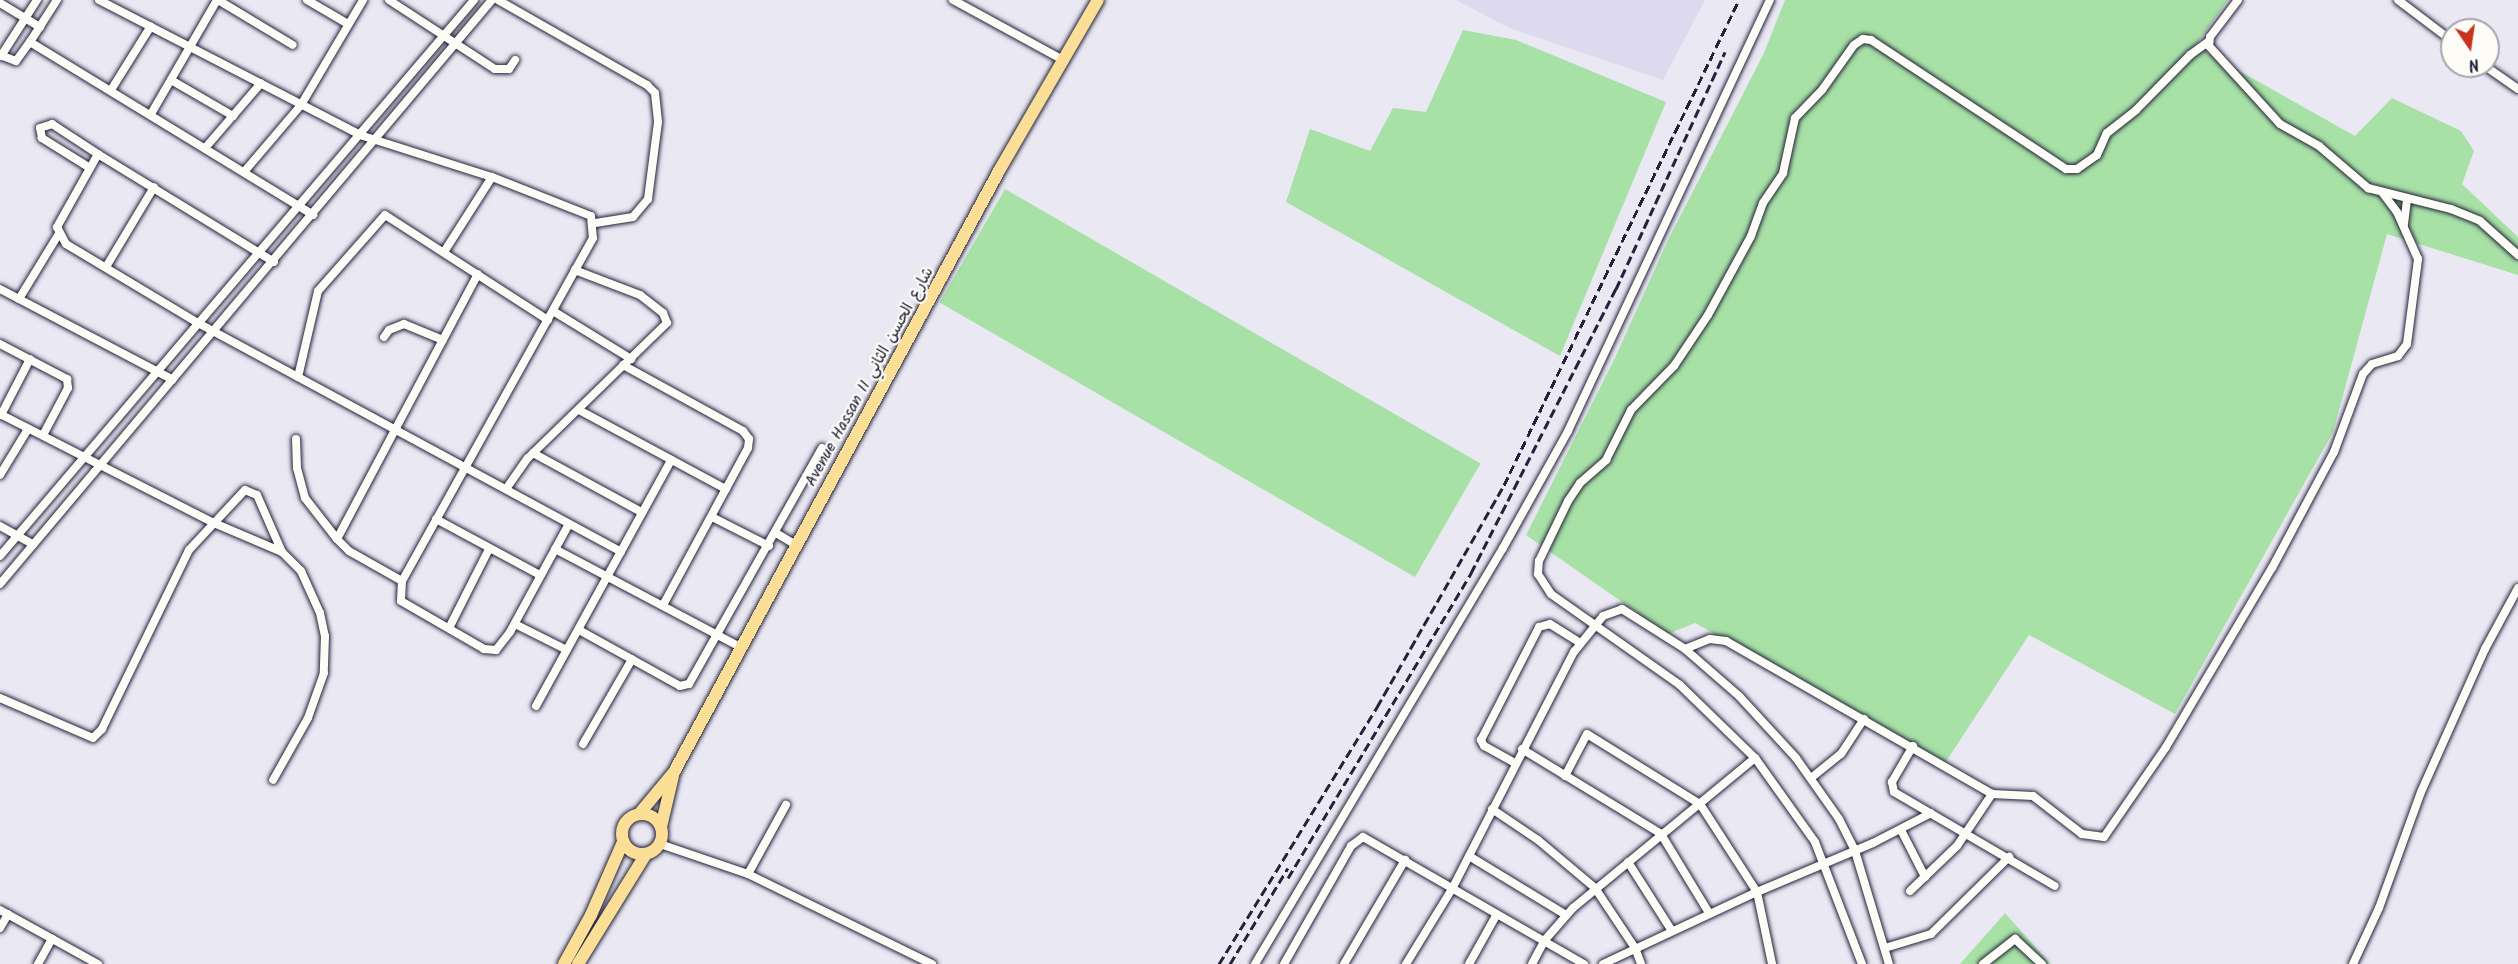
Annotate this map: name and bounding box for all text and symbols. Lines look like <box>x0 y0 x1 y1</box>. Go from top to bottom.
north arrow <box>2440 18 2500 78</box>
text: N <box>2466 51 2481 77</box>
street label: Avenue Hassan II شارع الحسن الثاني <box>802 264 938 490</box>

